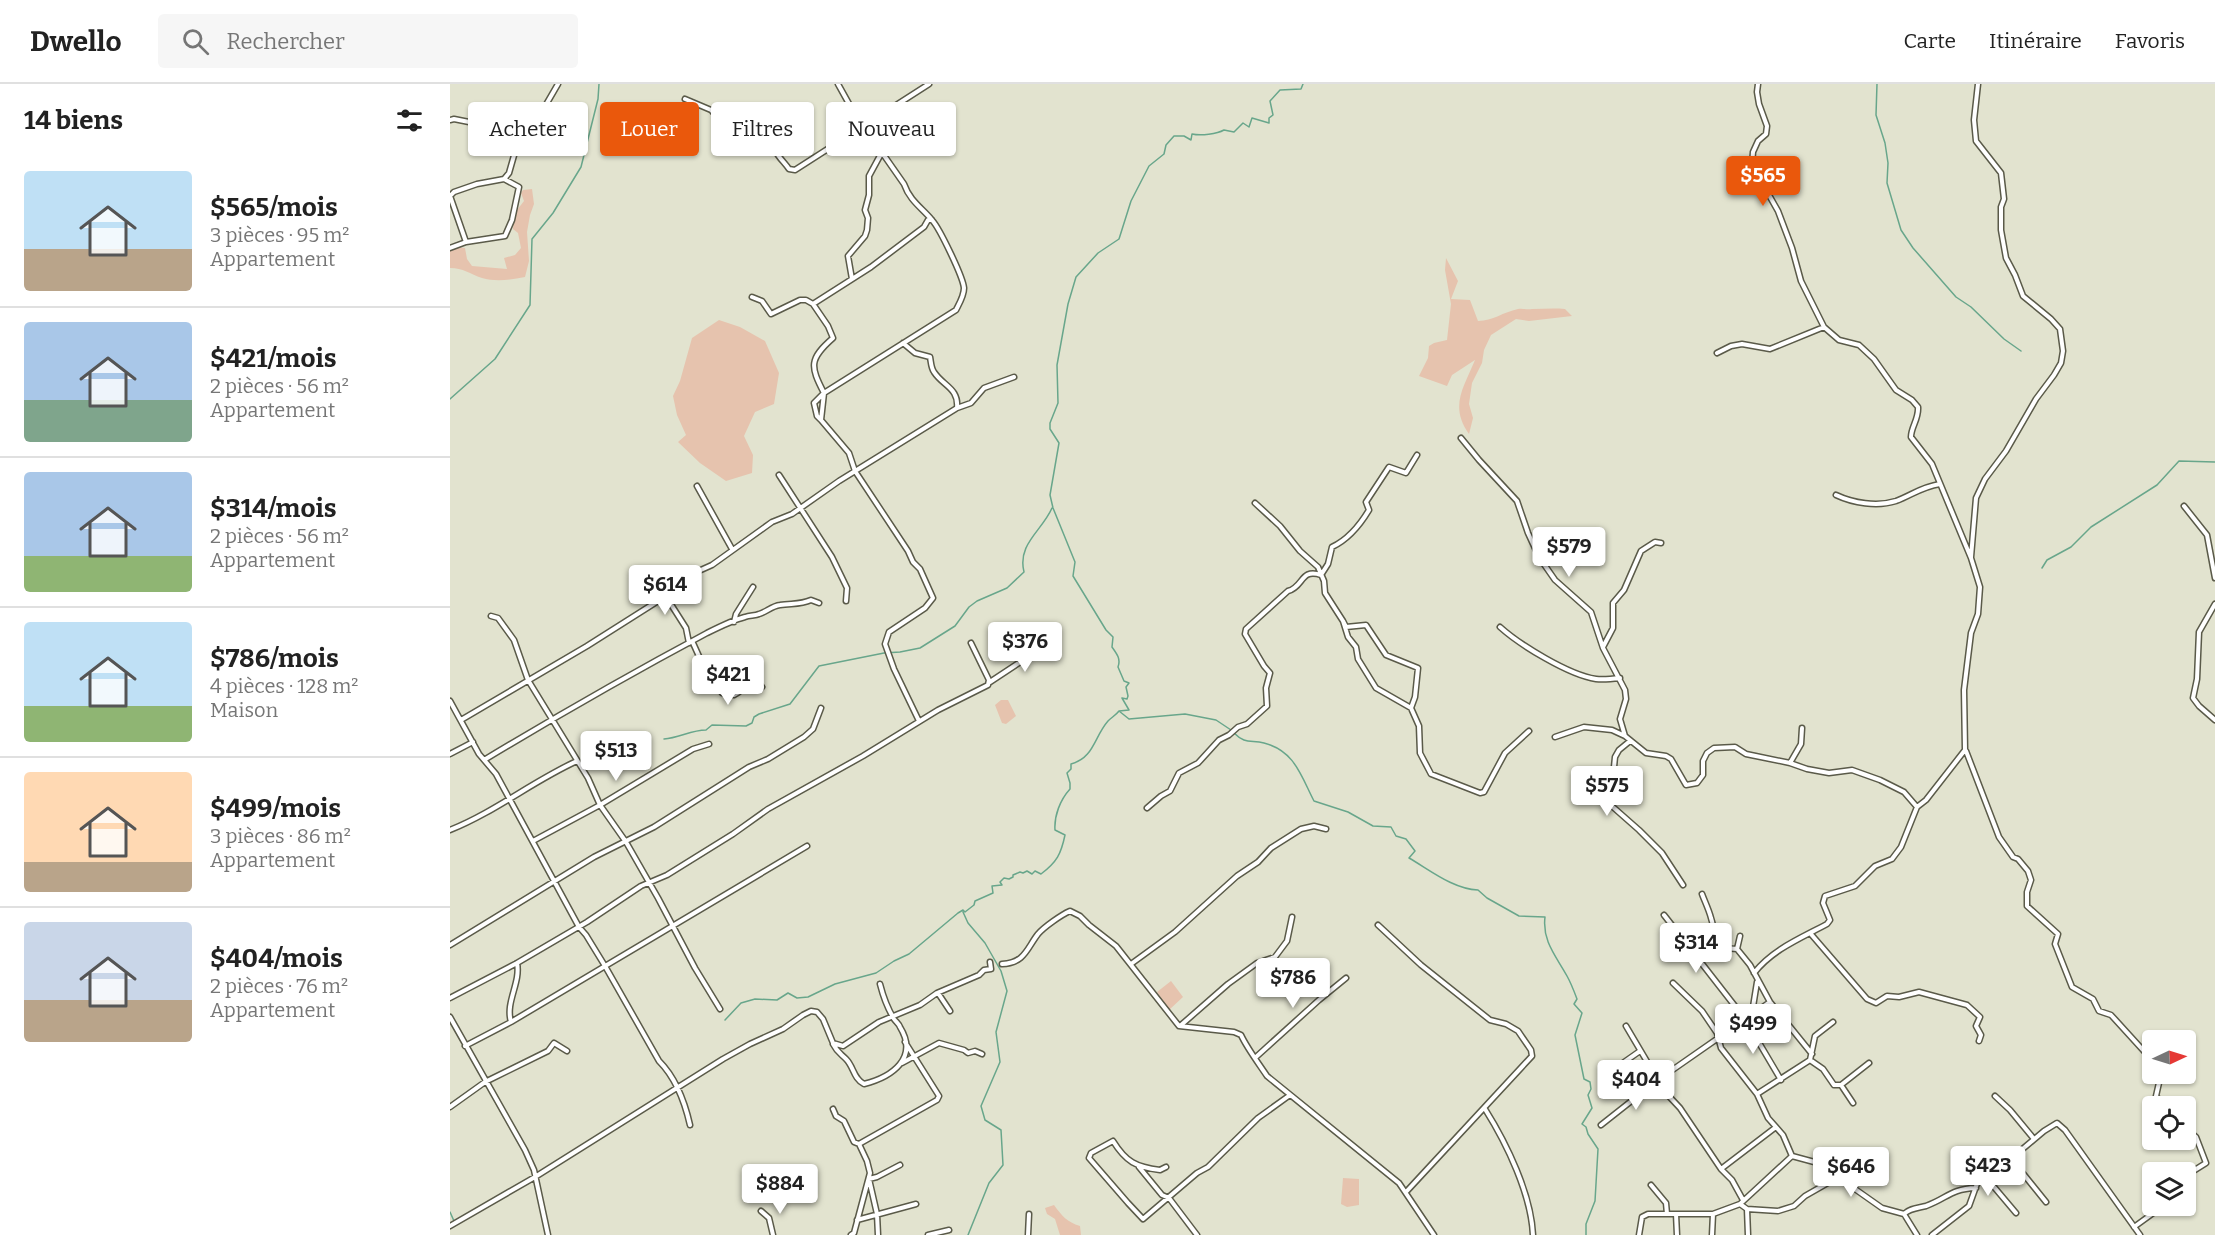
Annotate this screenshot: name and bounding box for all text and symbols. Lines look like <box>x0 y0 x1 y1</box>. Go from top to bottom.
search box <box>158 14 578 68</box>
text: Dwello <box>30 25 122 58</box>
icon: search <box>179 25 212 58</box>
text: Rechercher <box>227 28 345 55</box>
text: Carte <box>1903 28 1956 54</box>
text: Itinéraire <box>1989 28 2082 54</box>
text: Favoris <box>2115 28 2185 54</box>
chip: Acheter <box>468 102 588 156</box>
chip: Louer <box>600 102 699 156</box>
chip: Filtres <box>711 102 814 156</box>
chip: Nouveau <box>826 102 956 156</box>
icon: filters <box>393 104 426 137</box>
text: 14 biens <box>24 105 123 136</box>
pin: $565 <box>1727 156 1799 207</box>
text: $565 <box>1740 163 1786 187</box>
text: $565/mois <box>210 192 338 223</box>
icon: home <box>72 195 144 267</box>
text: 3 pièces · 95 m² <box>210 223 349 247</box>
text: Appartement <box>210 247 335 271</box>
text: $421/mois <box>210 343 337 374</box>
icon: home <box>72 346 144 418</box>
text: 2 pièces · 56 m² <box>210 374 349 398</box>
text: Appartement <box>210 398 335 422</box>
text: $314/mois <box>210 493 337 524</box>
icon: home <box>72 496 144 568</box>
text: 2 pièces · 56 m² <box>210 524 349 548</box>
pin: $579 <box>1533 527 1605 578</box>
text: $579 <box>1546 534 1592 558</box>
text: Appartement <box>210 548 335 572</box>
pin: $614 <box>629 565 701 616</box>
text: $614 <box>643 572 687 596</box>
pin: $376 <box>989 622 1061 673</box>
text: $376 <box>1002 629 1048 653</box>
text: $786/mois <box>210 643 339 674</box>
icon: home <box>72 646 144 718</box>
pin: $421 <box>692 655 764 706</box>
text: $421 <box>706 662 750 686</box>
text: 4 pièces · 128 m² <box>210 674 358 698</box>
text: Maison <box>210 698 278 722</box>
pin: $513 <box>580 731 652 782</box>
text: $513 <box>595 738 637 762</box>
pin: $575 <box>1571 766 1643 817</box>
text: $575 <box>1585 773 1629 797</box>
text: $499/mois <box>210 793 341 824</box>
icon: home <box>72 796 144 868</box>
text: 3 pièces · 86 m² <box>210 824 351 848</box>
text: Appartement <box>210 848 335 872</box>
pin: $314 <box>1660 923 1732 974</box>
text: $314 <box>1674 930 1718 954</box>
text: $404/mois <box>210 943 343 974</box>
icon: home <box>72 946 144 1018</box>
pin: $786 <box>1257 958 1329 1009</box>
text: $786 <box>1270 965 1316 989</box>
text: 2 pièces · 76 m² <box>210 974 348 998</box>
text: Appartement <box>210 998 335 1022</box>
pin: $499 <box>1717 1004 1789 1055</box>
text: $499 <box>1729 1011 1777 1035</box>
north arrow <box>2142 1030 2196 1084</box>
map controls <box>2142 1030 2196 1216</box>
pin: $404 <box>1600 1060 1672 1111</box>
text: $404 <box>1611 1067 1661 1091</box>
button: locate <box>2142 1096 2196 1150</box>
pin: $423 <box>1952 1146 2024 1197</box>
pin: $646 <box>1815 1147 1887 1198</box>
text: $423 <box>1964 1153 2012 1177</box>
text: $646 <box>1827 1154 1875 1178</box>
button: layers <box>2142 1162 2196 1216</box>
pin: $884 <box>744 1164 816 1215</box>
text: $884 <box>756 1171 804 1195</box>

